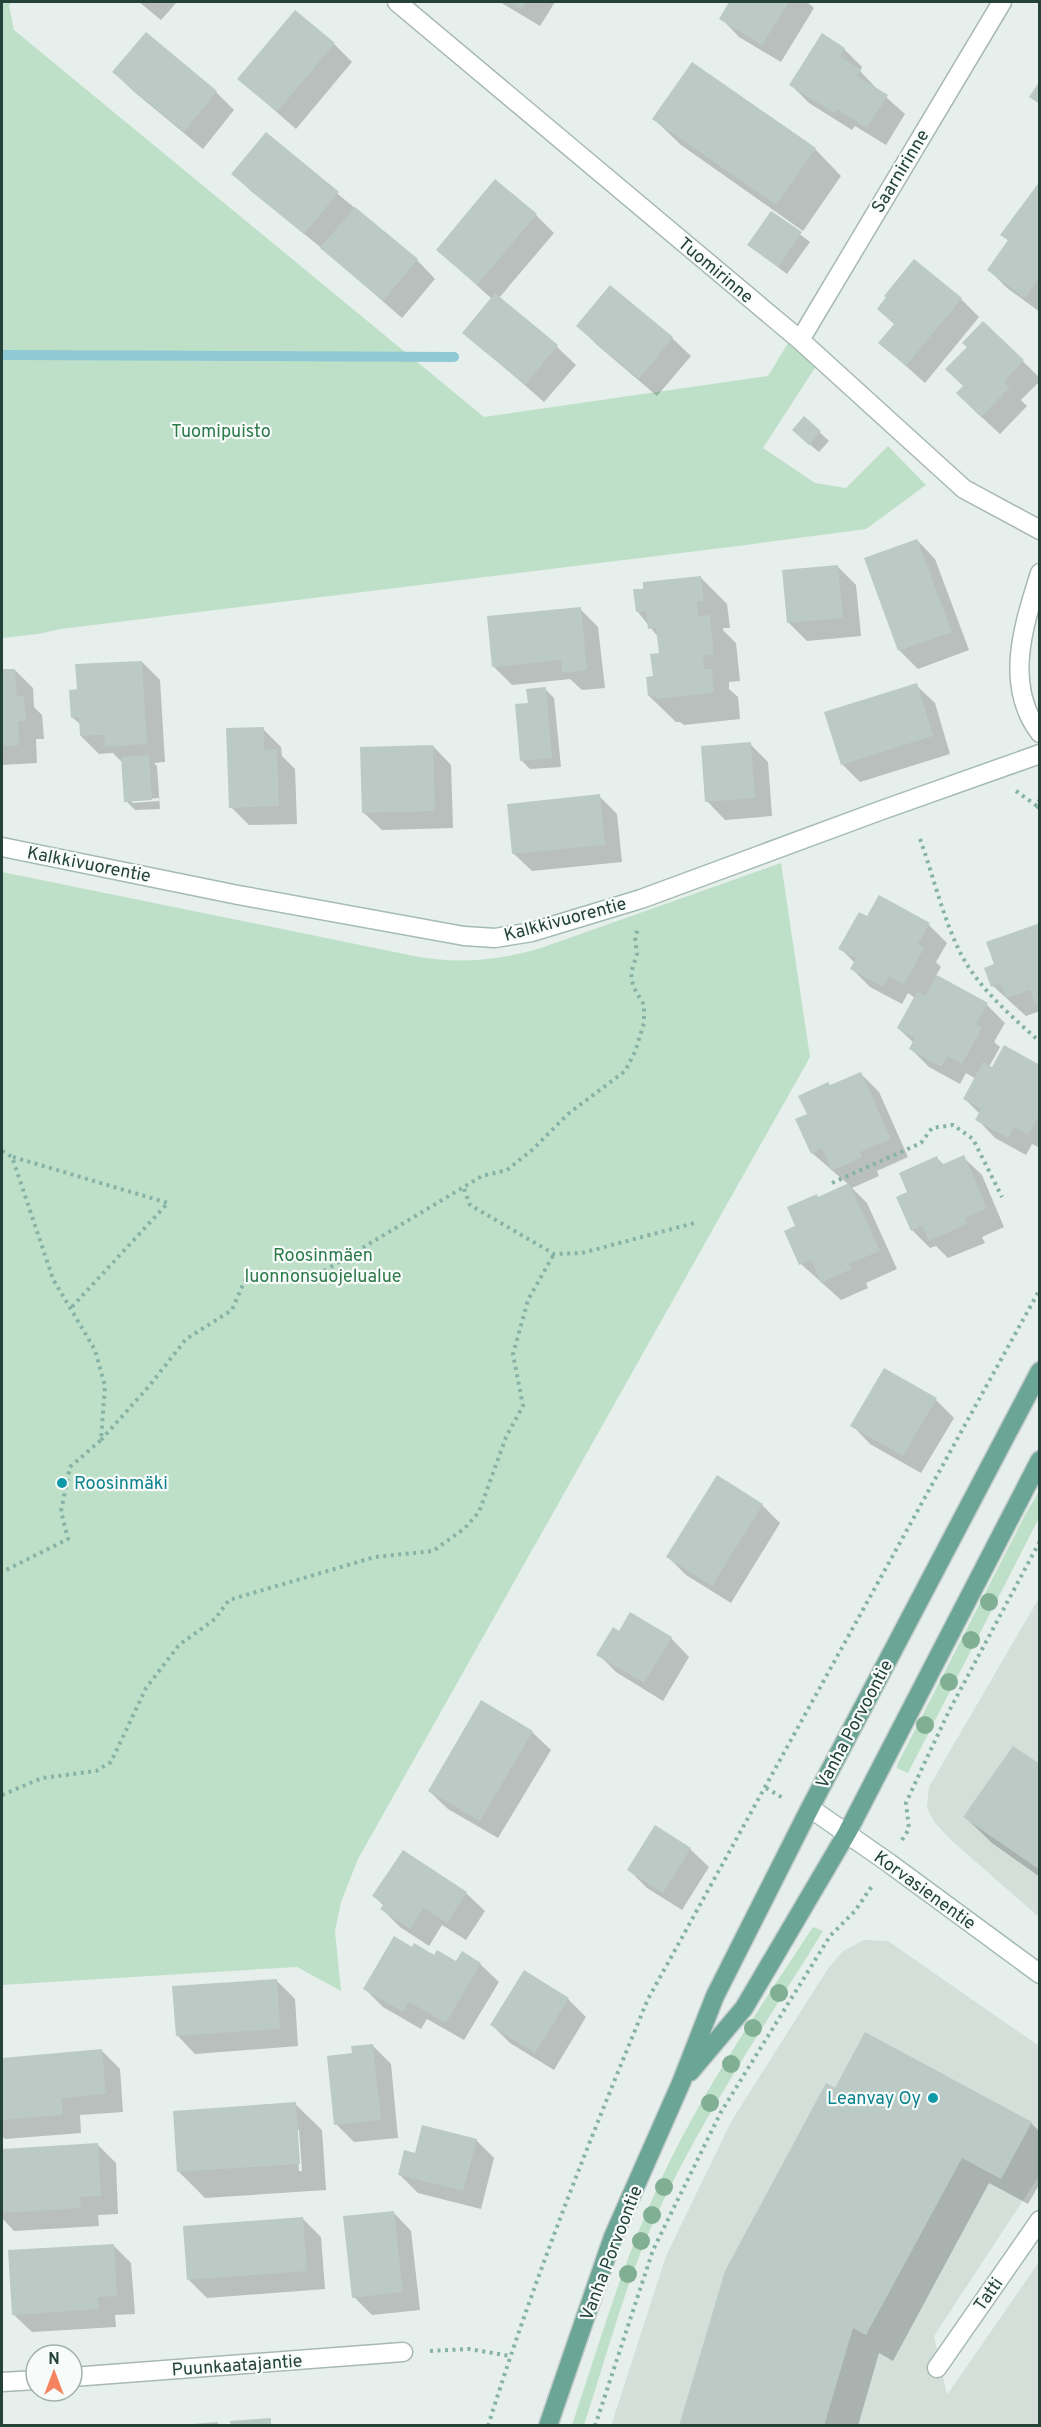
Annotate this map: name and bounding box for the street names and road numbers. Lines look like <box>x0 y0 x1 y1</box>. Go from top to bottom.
street label: Saarnirinne <box>867 126 935 218</box>
street label: Tuomirinne <box>673 233 757 309</box>
street label: Kalkkivuorentie <box>25 842 153 889</box>
street label: Kalkkivuorentie <box>502 893 629 948</box>
street label: Vanha Porvoontie <box>812 1656 899 1793</box>
street label: Korvasienentie <box>869 1846 980 1936</box>
street label: Vanha Porvoontie <box>576 2183 649 2324</box>
street label: Tatti <box>969 2273 1009 2316</box>
street label: Puunkaatajantie <box>171 2350 303 2383</box>

